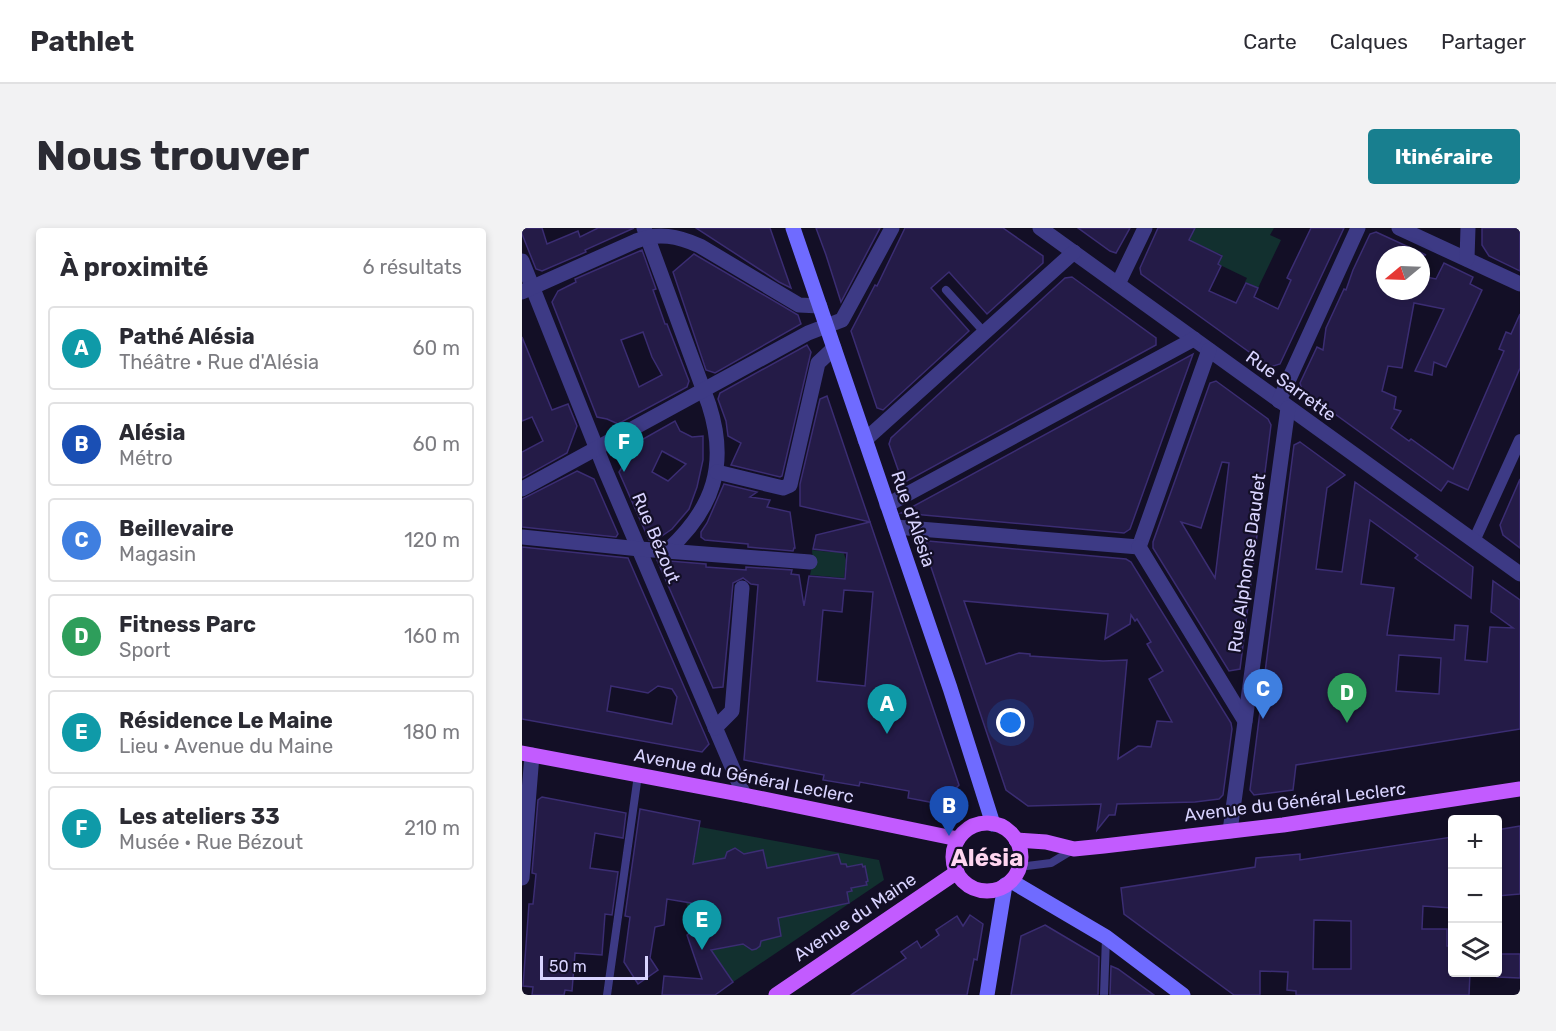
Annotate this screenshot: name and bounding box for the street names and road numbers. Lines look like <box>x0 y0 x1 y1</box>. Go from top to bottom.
street label: Rue Sarrette <box>1242 346 1340 426</box>
street label: Rue d'Alésia <box>886 468 940 570</box>
street label: Rue Alphonse Daudet <box>1224 472 1270 654</box>
street label: Rue Bézout <box>627 489 685 587</box>
street label: Avenue du Général Leclerc <box>632 744 856 808</box>
street label: Avenue du Général Leclerc <box>1183 777 1407 827</box>
street label: Avenue du Maine <box>790 868 920 966</box>

